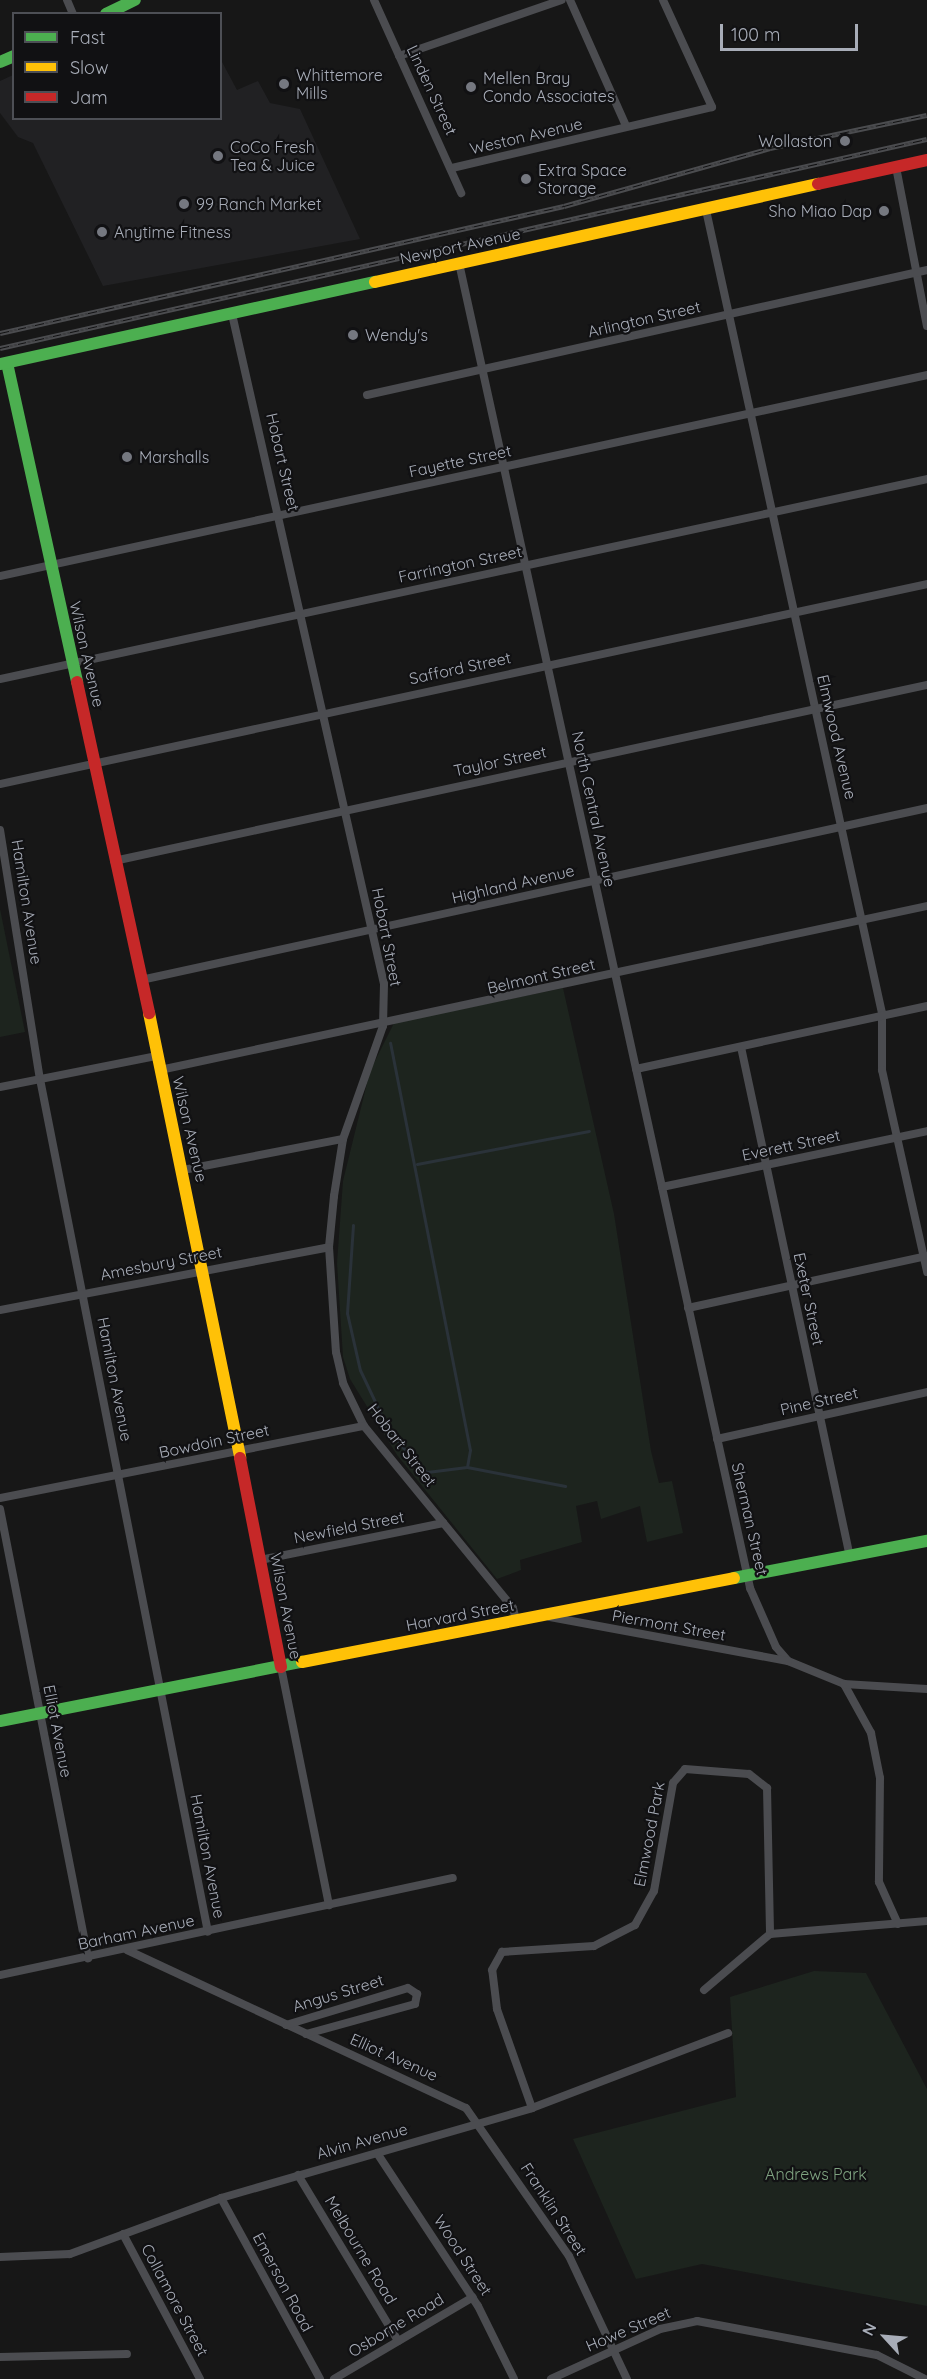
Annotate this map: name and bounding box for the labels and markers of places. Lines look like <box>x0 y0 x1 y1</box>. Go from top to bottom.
place label: Whittemore Mills <box>296 65 383 103</box>
place label: Mellen Bray Condo Associates <box>483 68 614 106</box>
marker: Whittemore Mills <box>277 77 291 91</box>
marker: Mellen Bray Condo Associates <box>464 80 478 94</box>
place label: Wollaston <box>758 131 832 151</box>
marker: Wollaston <box>836 132 854 150</box>
place label: CoCo Fresh Tea & Juice <box>230 137 315 175</box>
marker: CoCo Fresh Tea & Juice <box>211 149 225 163</box>
place label: Extra Space Storage <box>538 160 627 198</box>
marker: Extra Space Storage <box>519 172 533 186</box>
place label: 99 Ranch Market <box>196 194 321 214</box>
marker: 99 Ranch Market <box>177 197 191 211</box>
place label: Sho Miao Dap <box>769 201 872 221</box>
marker: Sho Miao Dap <box>877 204 891 218</box>
place label: Anytime Fitness <box>114 222 231 242</box>
marker: Anytime Fitness <box>95 225 109 239</box>
place label: Wendy's <box>365 325 428 345</box>
marker: Wendy's <box>346 328 360 342</box>
place label: Marshalls <box>139 447 209 467</box>
marker: Marshalls <box>120 450 134 464</box>

